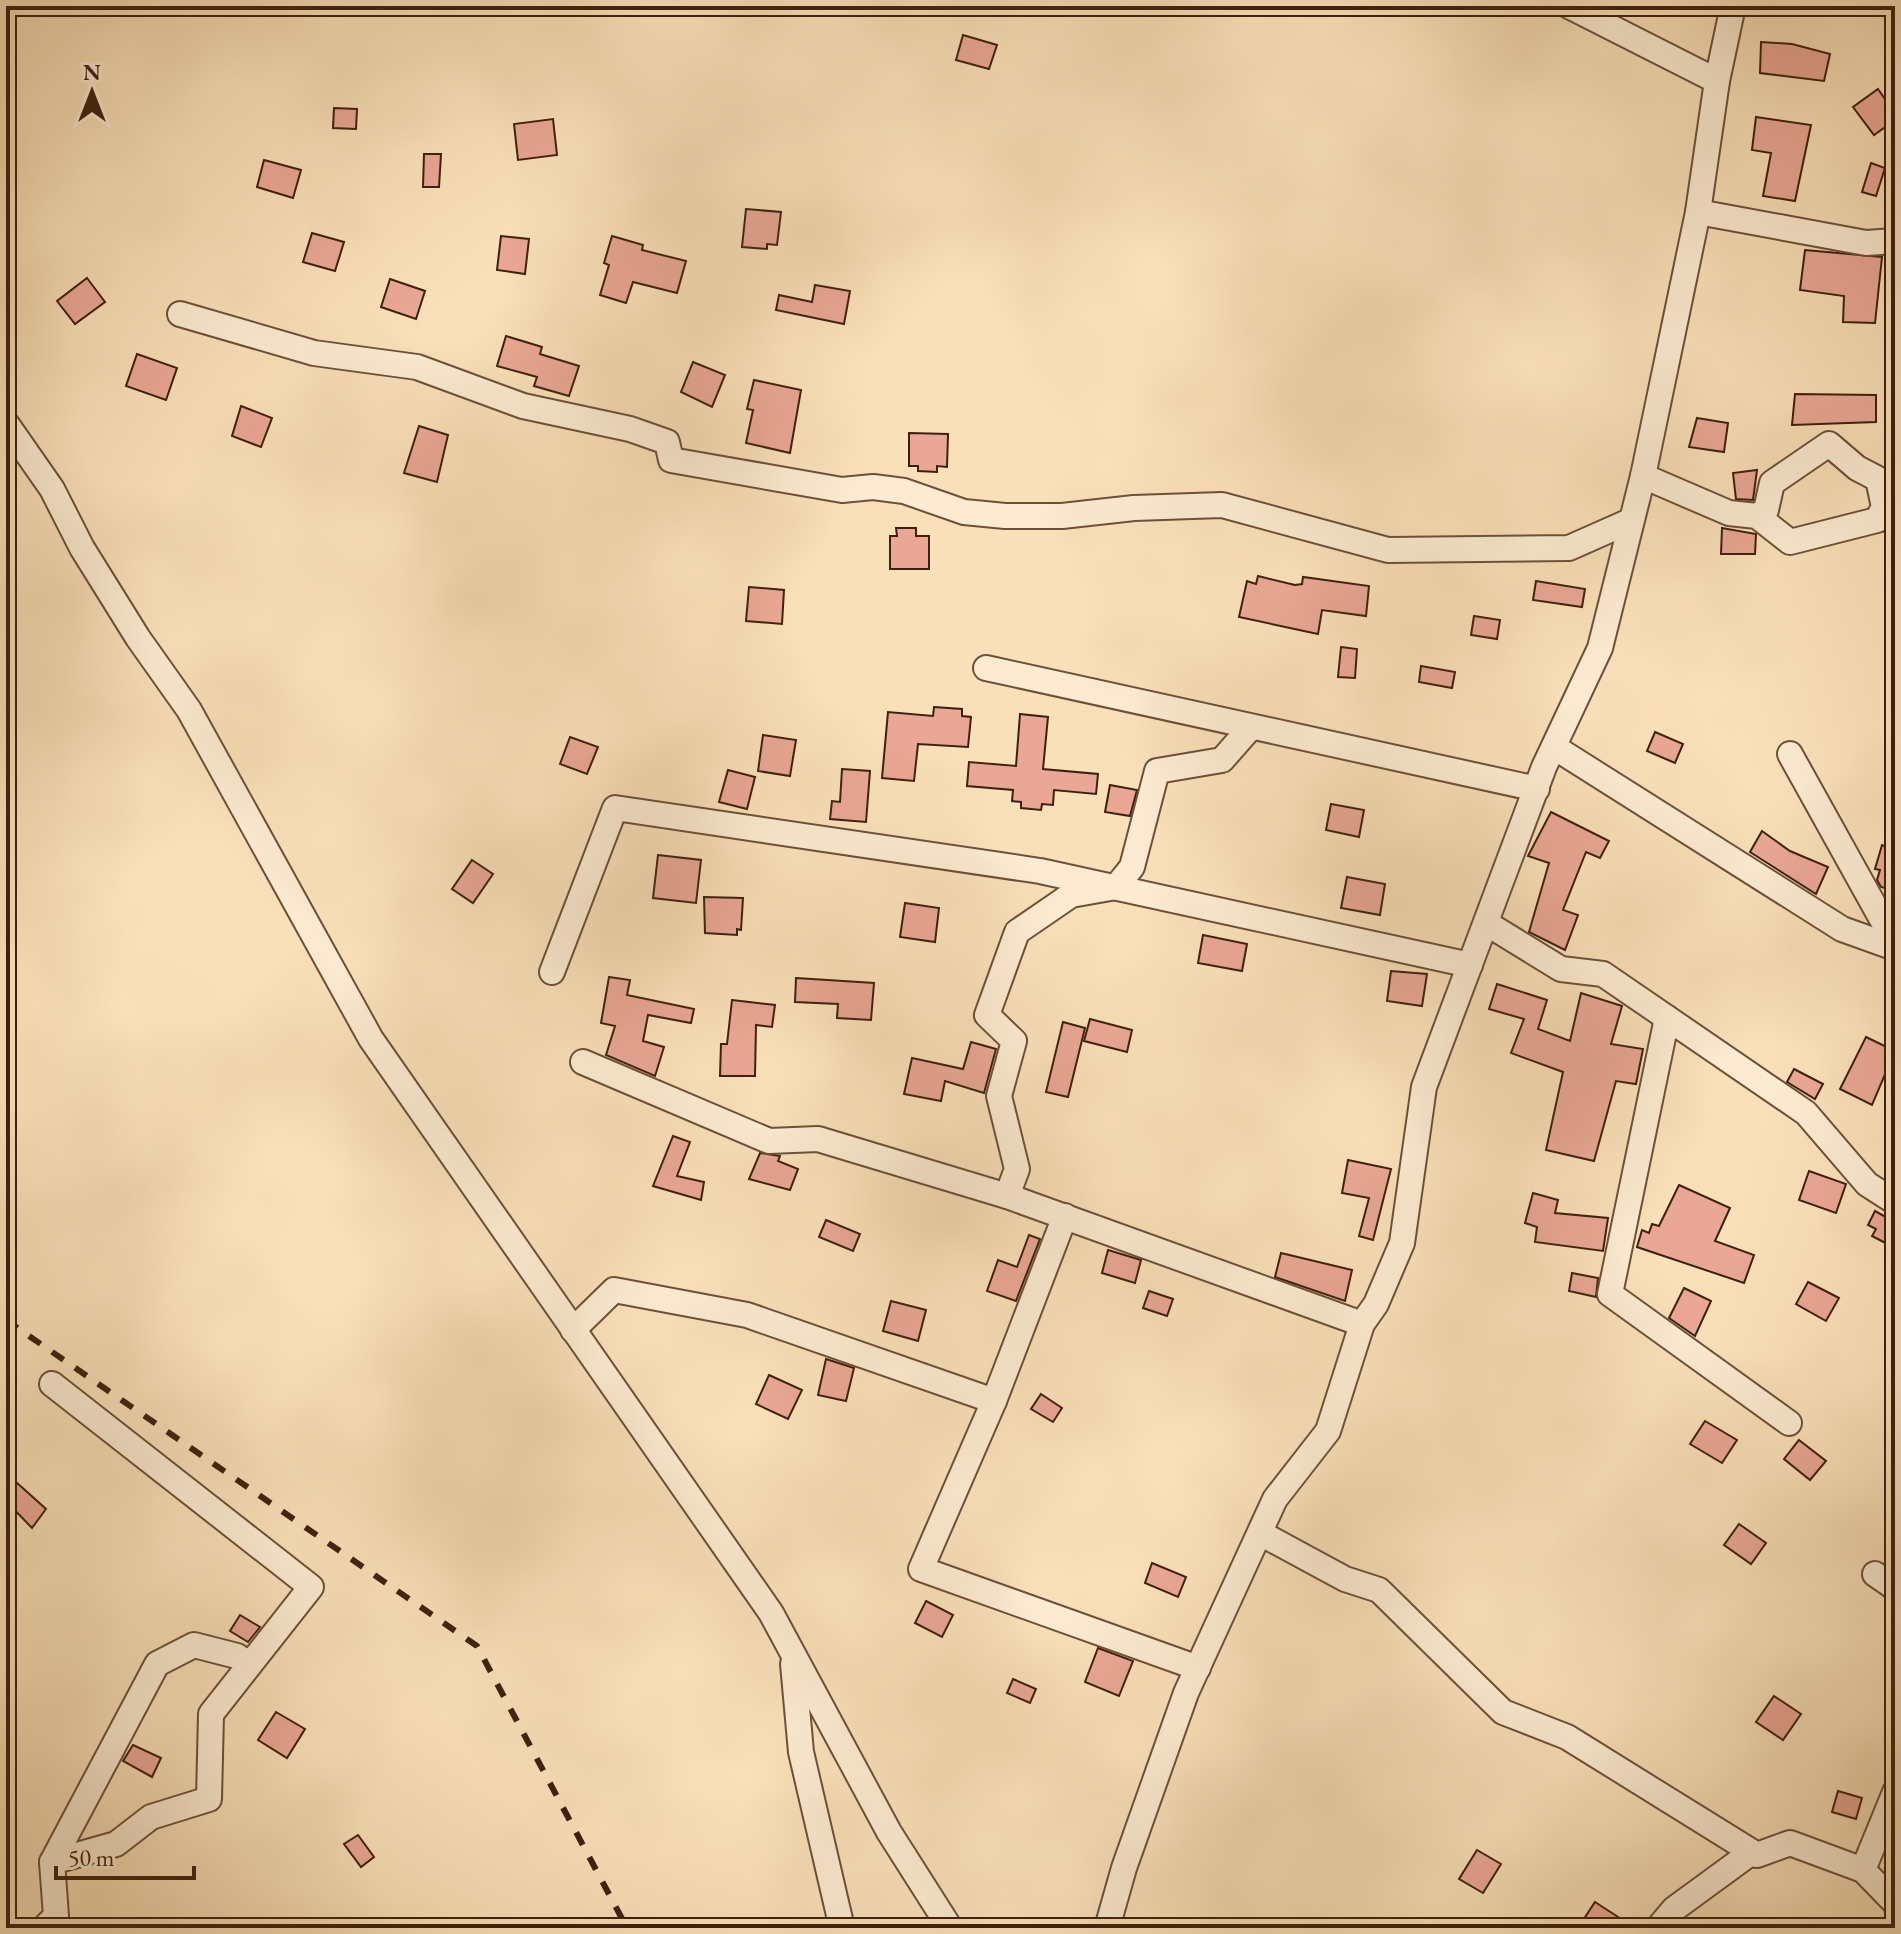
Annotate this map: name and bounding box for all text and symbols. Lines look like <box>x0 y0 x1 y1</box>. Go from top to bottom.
north arrow <box>52 52 132 132</box>
text: N <box>83 58 101 87</box>
scale bar <box>56 1830 194 1880</box>
text: 50 m <box>68 1842 115 1873</box>

